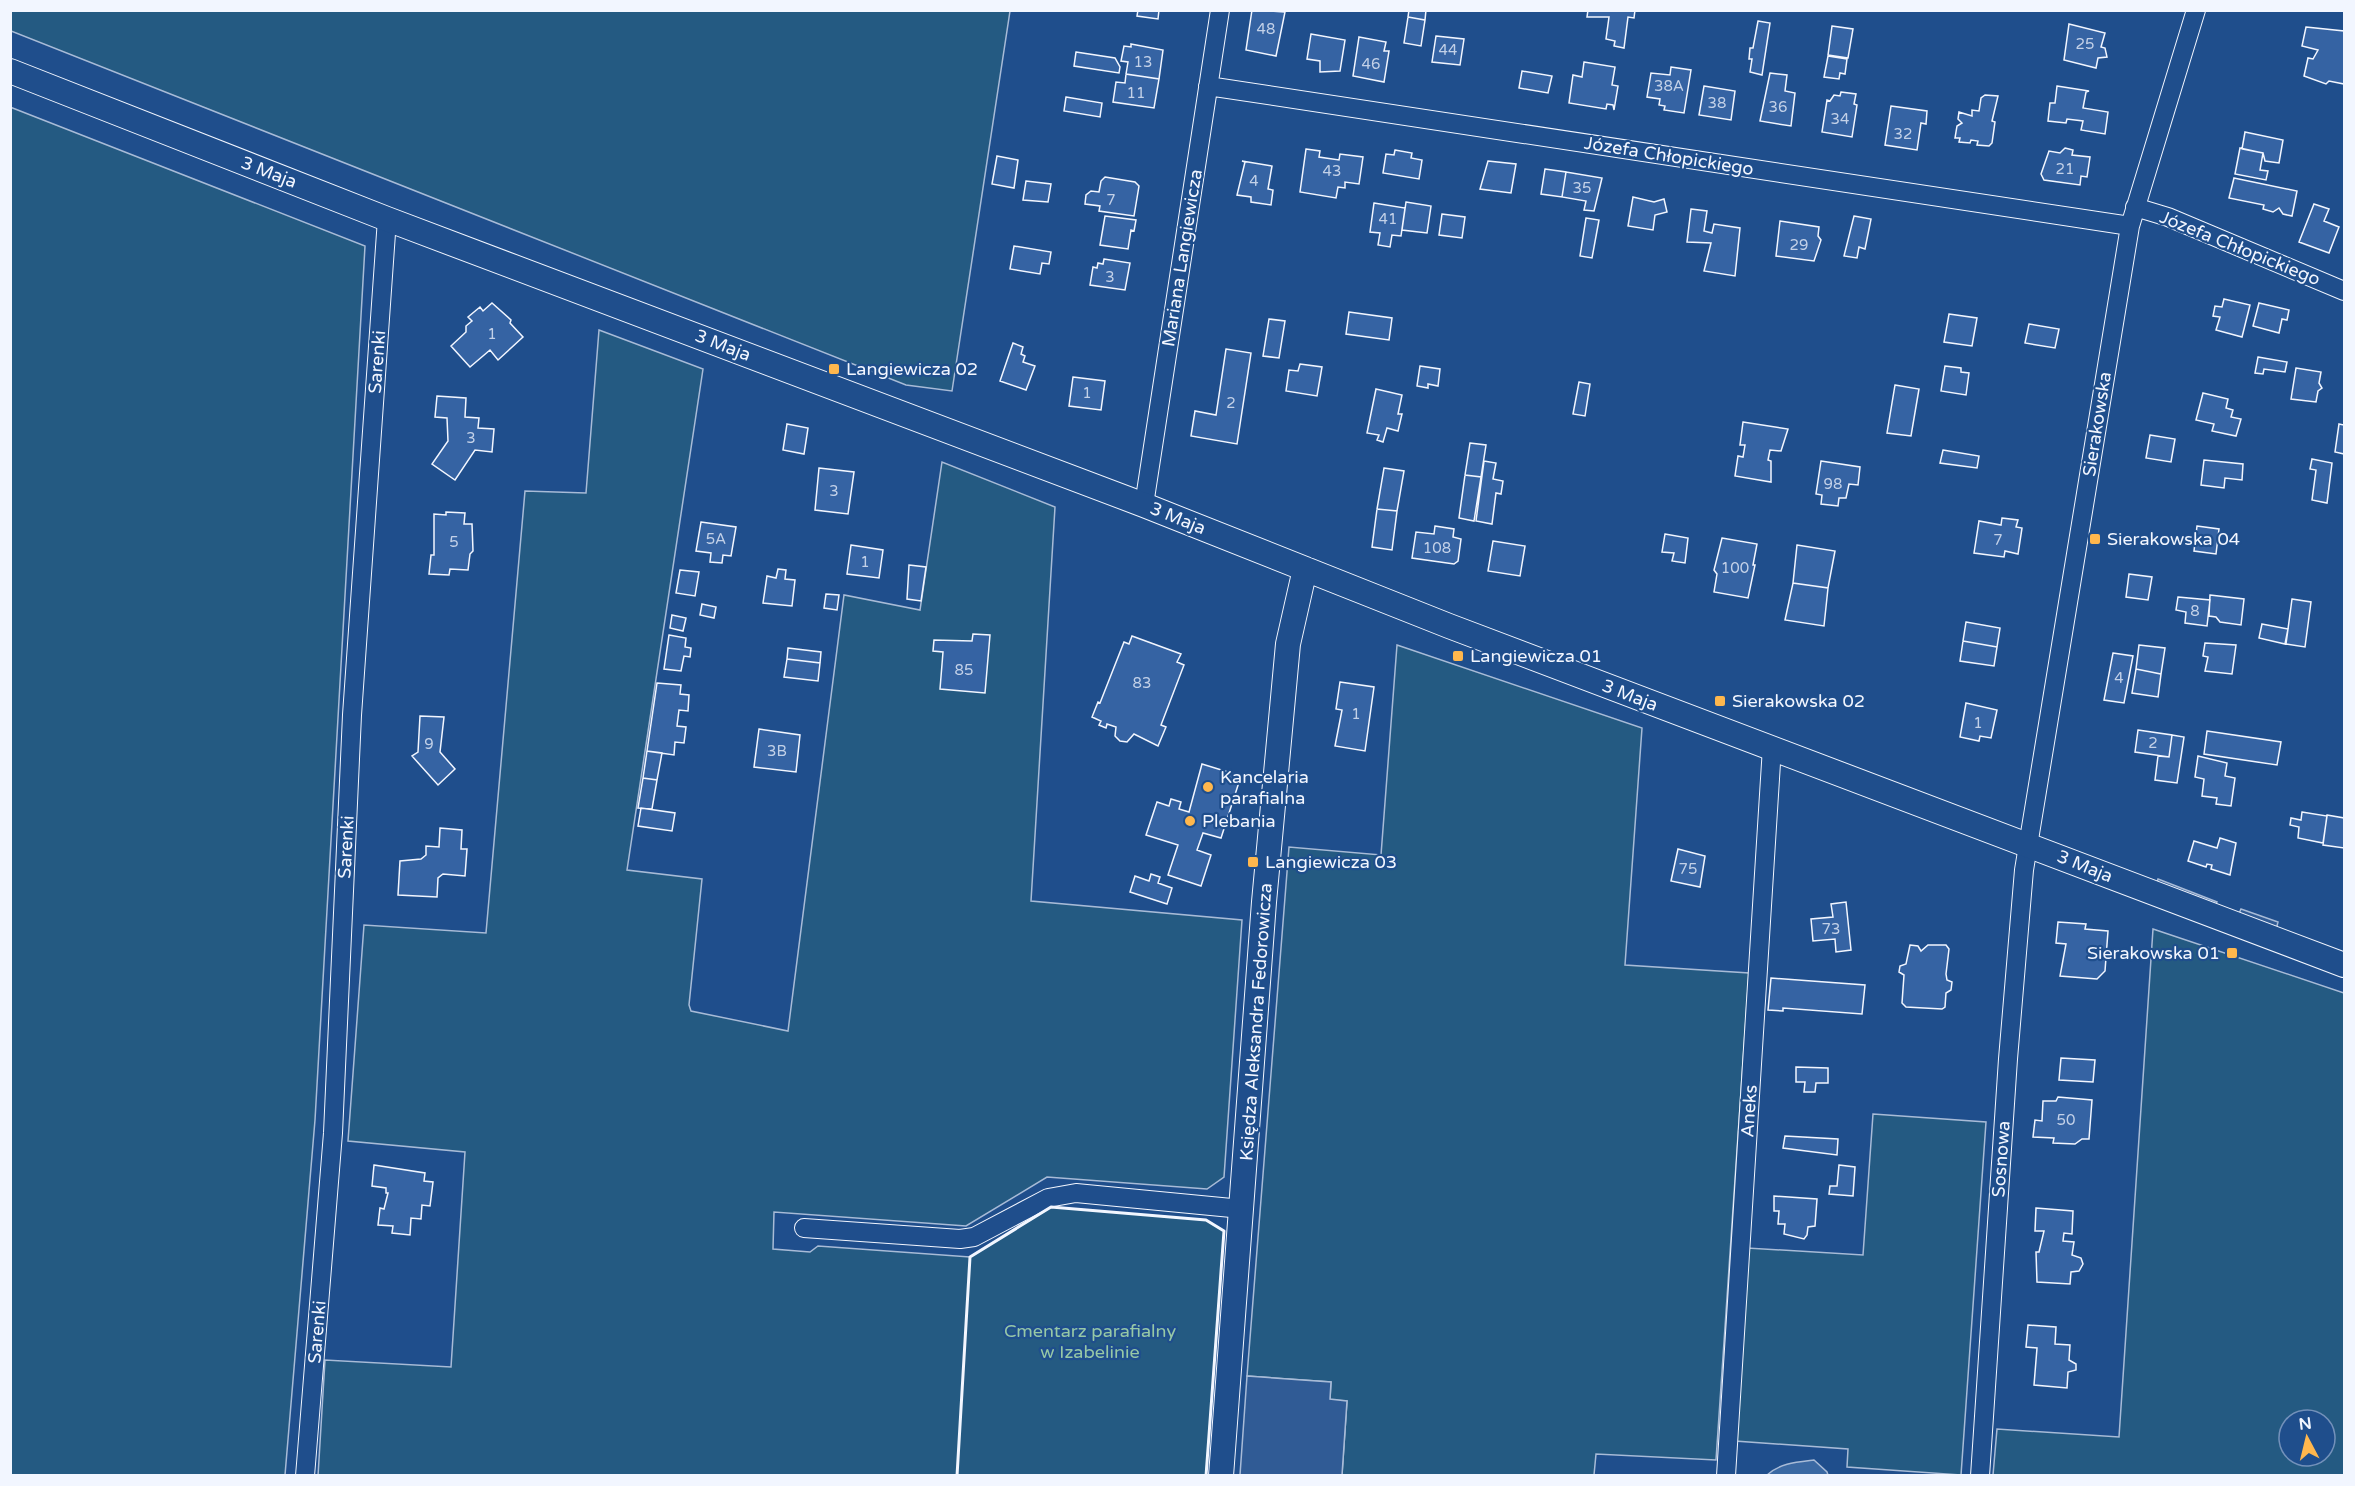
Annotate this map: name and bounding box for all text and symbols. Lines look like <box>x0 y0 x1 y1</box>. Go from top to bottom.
house number: 48 <box>1257 20 1275 38</box>
house number: 25 <box>2076 35 2094 53</box>
house number: 44 <box>1439 41 1457 59</box>
house number: 13 <box>1134 53 1152 71</box>
house number: 46 <box>1362 55 1380 73</box>
house number: 38A <box>1654 77 1684 95</box>
house number: 11 <box>1127 84 1145 102</box>
house number: 38 <box>1708 94 1726 112</box>
house number: 36 <box>1769 98 1787 116</box>
house number: 34 <box>1831 110 1849 128</box>
house number: 32 <box>1894 125 1912 143</box>
street label: Józefa Chłopickiego <box>1583 132 1755 180</box>
street label: 3 Maja <box>238 151 300 193</box>
house number: 21 <box>2056 160 2074 178</box>
house number: 43 <box>1323 162 1341 180</box>
street label: Mariana Langiewicza <box>1157 168 1207 348</box>
house number: 4 <box>1249 172 1259 190</box>
house number: 35 <box>1573 179 1591 197</box>
house number: 7 <box>1106 191 1116 209</box>
street label: Józefa Chłopickiego <box>2157 206 2324 290</box>
house number: 41 <box>1379 210 1397 228</box>
house number: 29 <box>1790 236 1808 254</box>
house number: 3 <box>1105 268 1115 286</box>
street label: 3 Maja <box>692 324 754 366</box>
house number: 1 <box>487 325 497 343</box>
street label: Sarenki <box>364 330 390 394</box>
place label: Langiewicza 02 <box>846 358 978 380</box>
marker: Langiewicza 02 <box>827 362 841 376</box>
street label: Sierakowska <box>2078 370 2116 478</box>
house number: 1 <box>1082 384 1092 402</box>
house number: 2 <box>1226 394 1236 412</box>
house number: 3 <box>466 429 476 447</box>
house number: 98 <box>1824 475 1842 493</box>
house number: 3 <box>829 482 839 500</box>
street label: 3 Maja <box>1147 497 1209 539</box>
place label: Sierakowska 04 <box>2107 528 2240 550</box>
house number: 5A <box>706 530 726 548</box>
house number: 7 <box>1993 531 2003 549</box>
marker: Sierakowska 04 <box>2088 532 2102 546</box>
house number: 5 <box>449 533 459 551</box>
house number: 108 <box>1423 539 1451 557</box>
house number: 1 <box>860 553 870 571</box>
house number: 100 <box>1721 559 1749 577</box>
house number: 8 <box>2190 602 2200 620</box>
place label: Langiewicza 01 <box>1470 645 1602 667</box>
marker: Langiewicza 01 <box>1451 649 1465 663</box>
house number: 85 <box>955 661 973 679</box>
house number: 4 <box>2114 669 2124 687</box>
house number: 83 <box>1133 674 1151 692</box>
street label: 3 Maja <box>1599 674 1661 716</box>
place label: Sierakowska 02 <box>1732 690 1865 712</box>
marker: Sierakowska 02 <box>1713 694 1727 708</box>
house number: 1 <box>1351 705 1361 723</box>
house number: 1 <box>1973 714 1983 732</box>
house number: 2 <box>2148 734 2158 752</box>
house number: 9 <box>424 735 434 753</box>
house number: 3B <box>767 742 787 760</box>
place label: Kancelaria parafialna <box>1220 766 1309 809</box>
marker: Kancelaria parafialna <box>1201 780 1215 794</box>
place label: Plebania <box>1202 810 1276 832</box>
marker: Plebania <box>1183 814 1197 828</box>
street label: Sarenki <box>333 815 359 879</box>
street label: 3 Maja <box>2054 845 2116 887</box>
place label: Langiewicza 03 <box>1265 851 1397 873</box>
marker: Langiewicza 03 <box>1246 855 1260 869</box>
house number: 75 <box>1679 860 1697 878</box>
street label: Księdza Aleksandra Fedorowicza <box>1235 882 1277 1162</box>
house number: 73 <box>1822 920 1840 938</box>
place label: Sierakowska 01 <box>2087 942 2220 964</box>
marker: Sierakowska 01 <box>2225 946 2239 960</box>
street label: Aneks <box>1736 1084 1762 1138</box>
house number: 50 <box>2057 1111 2075 1129</box>
street label: Sosnowa <box>1987 1120 2015 1198</box>
street label: Sarenki <box>303 1300 331 1364</box>
park label: Cmentarz parafialny w Izabelinie <box>1004 1320 1176 1363</box>
north arrow <box>2277 1408 2337 1468</box>
text: N <box>2298 1413 2313 1435</box>

